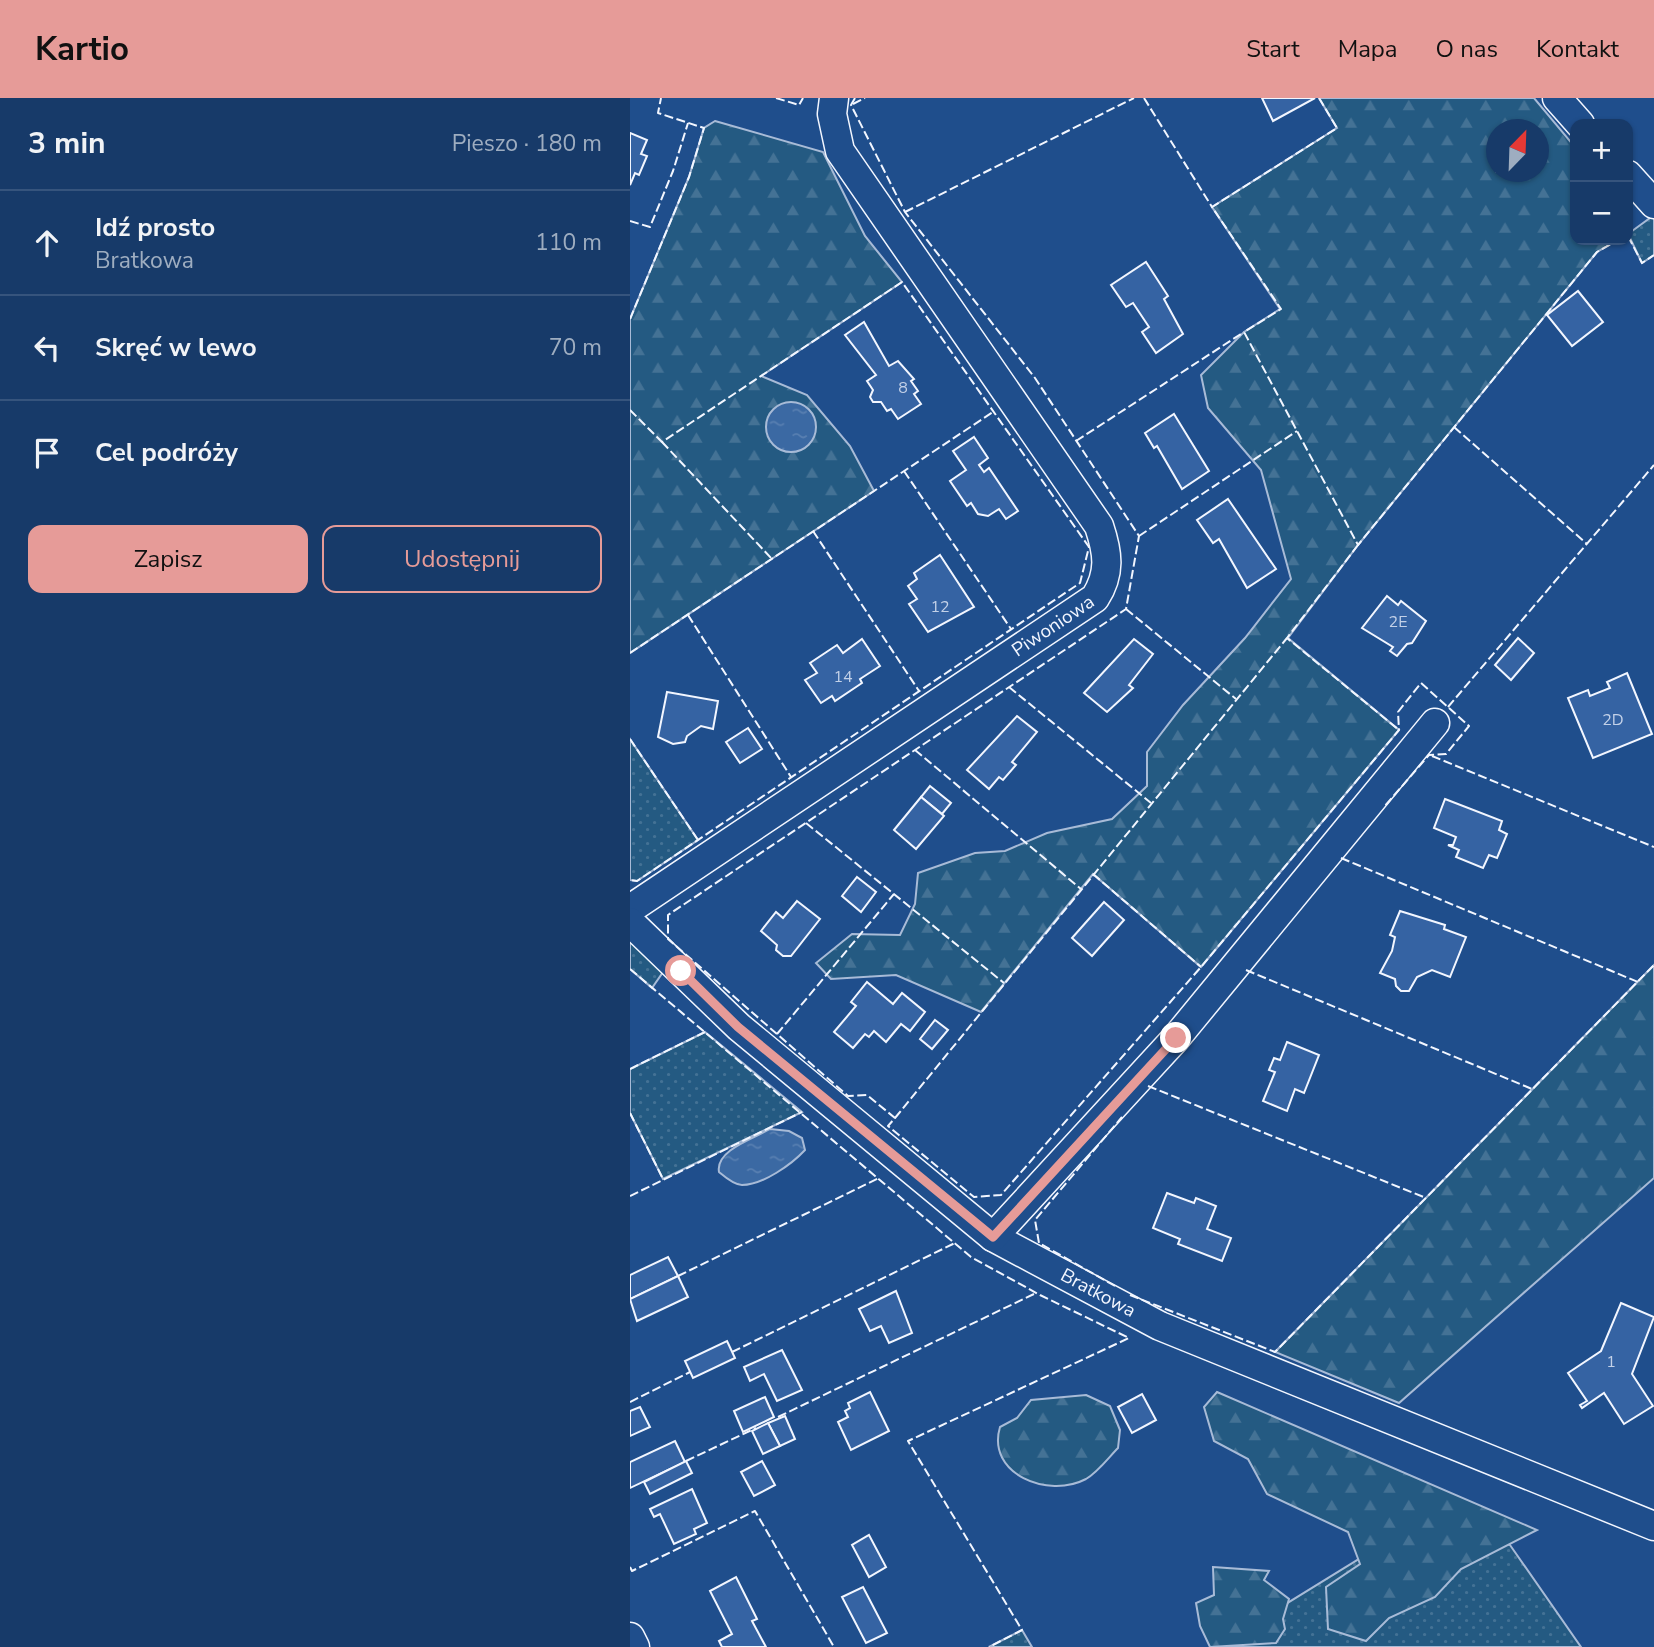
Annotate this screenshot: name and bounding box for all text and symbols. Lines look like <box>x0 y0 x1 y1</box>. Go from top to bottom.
text: Kartio <box>35 27 129 72</box>
text: Start <box>1246 33 1300 65</box>
text: Mapa <box>1338 33 1398 65</box>
text: O nas <box>1436 33 1498 65</box>
text: Kontakt <box>1536 33 1619 65</box>
north arrow <box>1486 119 1549 182</box>
map controls <box>1570 119 1633 245</box>
button: + <box>1570 119 1633 182</box>
text: 3 min <box>28 123 106 164</box>
text: Pieszo · 180 m <box>452 128 602 159</box>
button: − <box>1570 182 1633 245</box>
text: Idź prosto <box>95 210 215 245</box>
icon: ahead <box>28 224 66 262</box>
text: 110 m <box>535 227 602 258</box>
text: Bratkowa <box>95 245 194 276</box>
icon: left <box>28 329 66 367</box>
text: Skręć w lewo <box>95 330 257 365</box>
text: 70 m <box>549 332 602 363</box>
house number: 8 <box>898 377 908 399</box>
icon: arrive <box>28 434 66 472</box>
text: Cel podróży <box>95 435 238 470</box>
button: Zapisz <box>28 525 308 593</box>
button: Udostępnij <box>322 525 602 593</box>
street label: Piwoniowa <box>1007 589 1100 663</box>
house number: 12 <box>930 596 950 618</box>
house number: 2E <box>1389 611 1407 633</box>
house number: 14 <box>833 666 853 688</box>
house number: 2D <box>1602 709 1624 731</box>
route start <box>665 955 696 986</box>
route end <box>1160 1022 1191 1053</box>
street label: Bratkowa <box>1056 1262 1140 1324</box>
house number: 1 <box>1606 1351 1616 1373</box>

